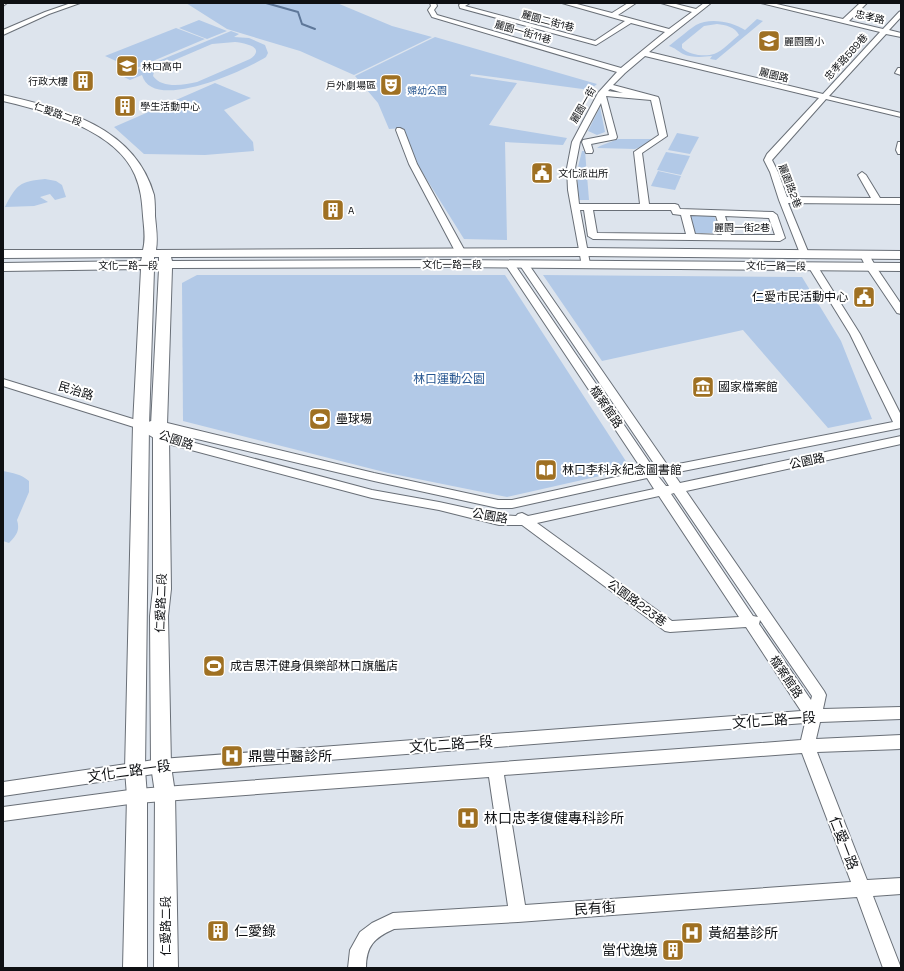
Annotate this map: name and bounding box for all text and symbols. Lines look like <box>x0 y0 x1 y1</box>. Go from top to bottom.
street label: 忠孝路 <box>854 7 886 27</box>
street label: 麗園二街1巷 <box>520 8 576 34</box>
street label: 麗園一街11巷 <box>493 18 553 46</box>
school or university icon: 麗園國小 <box>756 28 782 54</box>
street label: 忠孝路589巷 <box>822 31 870 83</box>
place label: 麗園國小 <box>784 35 824 48</box>
school or university icon: 林口高中 <box>114 53 140 79</box>
place label: 林口高中 <box>142 60 182 73</box>
street label: 麗園路 <box>758 65 790 85</box>
building icon: 行政大樓 <box>70 68 96 94</box>
theatre icon: 戶外劇場區 <box>378 72 404 98</box>
place label: 行政大樓 <box>28 75 68 88</box>
place label: 戶外劇場區 <box>326 79 376 92</box>
park label: 婦幼公園 <box>407 84 447 97</box>
street label: 麗園一街 <box>567 84 599 126</box>
building icon: 學生活動中心 <box>112 93 138 119</box>
street label: 仁愛路二段 <box>32 99 84 129</box>
place label: 學生活動中心 <box>140 100 200 113</box>
public building icon: 文化派出所 <box>529 160 555 186</box>
street label: 麗園路2巷 <box>776 162 804 210</box>
place label: 文化派出所 <box>558 167 608 180</box>
building icon: A <box>320 197 346 223</box>
place label: A <box>348 204 355 217</box>
street label: 麗園一街2巷 <box>714 221 770 234</box>
street label: 文化一路一段 <box>422 258 482 271</box>
street label: 文化一路一段 <box>98 259 158 272</box>
street label: 文化一路一段 <box>746 259 806 273</box>
public building icon: 仁愛市民活動中心 <box>851 284 877 310</box>
place label: 仁愛市民活動中心 <box>752 289 848 305</box>
park label: 林口運動公園 <box>413 371 485 387</box>
museum icon: 國家檔案館 <box>690 374 716 400</box>
street label: 民治路 <box>56 378 96 404</box>
place label: 國家檔案館 <box>718 379 778 395</box>
street label: 檔案館路 <box>586 383 626 431</box>
sports icon: 壘球場 <box>307 406 333 432</box>
place label: 壘球場 <box>336 411 372 427</box>
street label: 公園路 <box>156 427 196 453</box>
street label: 公園路 <box>788 449 826 473</box>
library icon: 林口李科永紀念圖書館 <box>533 457 559 483</box>
place label: 林口李科永紀念圖書館 <box>562 462 682 478</box>
street label: 公園路 <box>471 505 509 527</box>
street label: 仁愛路二段 <box>152 573 170 633</box>
street label: 公園路223巷 <box>604 576 670 630</box>
sports icon: 成吉思汗健身俱樂部林口旗艦店 <box>201 653 227 679</box>
street label: 檔案館路 <box>766 653 806 701</box>
place label: 成吉思汗健身俱樂部林口旗艦店 <box>230 658 398 674</box>
street label: 文化二路一段 <box>731 708 817 732</box>
street label: 文化二路一段 <box>408 732 494 756</box>
hospital icon: 鼎豐中醫診所 <box>219 743 245 769</box>
place label: 鼎豐中醫診所 <box>248 747 332 765</box>
street label: 文化二路一段 <box>86 756 172 786</box>
hospital icon: 林口忠孝復健專科診所 <box>455 805 481 831</box>
place label: 林口忠孝復健專科診所 <box>484 809 624 827</box>
street label: 仁愛一路 <box>826 814 862 872</box>
street label: 仁愛路二段 <box>158 896 174 956</box>
street label: 民有街 <box>573 898 617 918</box>
building icon: 仁愛錄 <box>205 918 231 944</box>
hospital icon: 黃紹基診所 <box>679 920 705 946</box>
place label: 仁愛錄 <box>234 922 276 940</box>
place label: 黃紹基診所 <box>708 924 778 942</box>
building icon: 當代逸境 <box>660 937 686 963</box>
place label: 當代逸境 <box>602 941 658 959</box>

